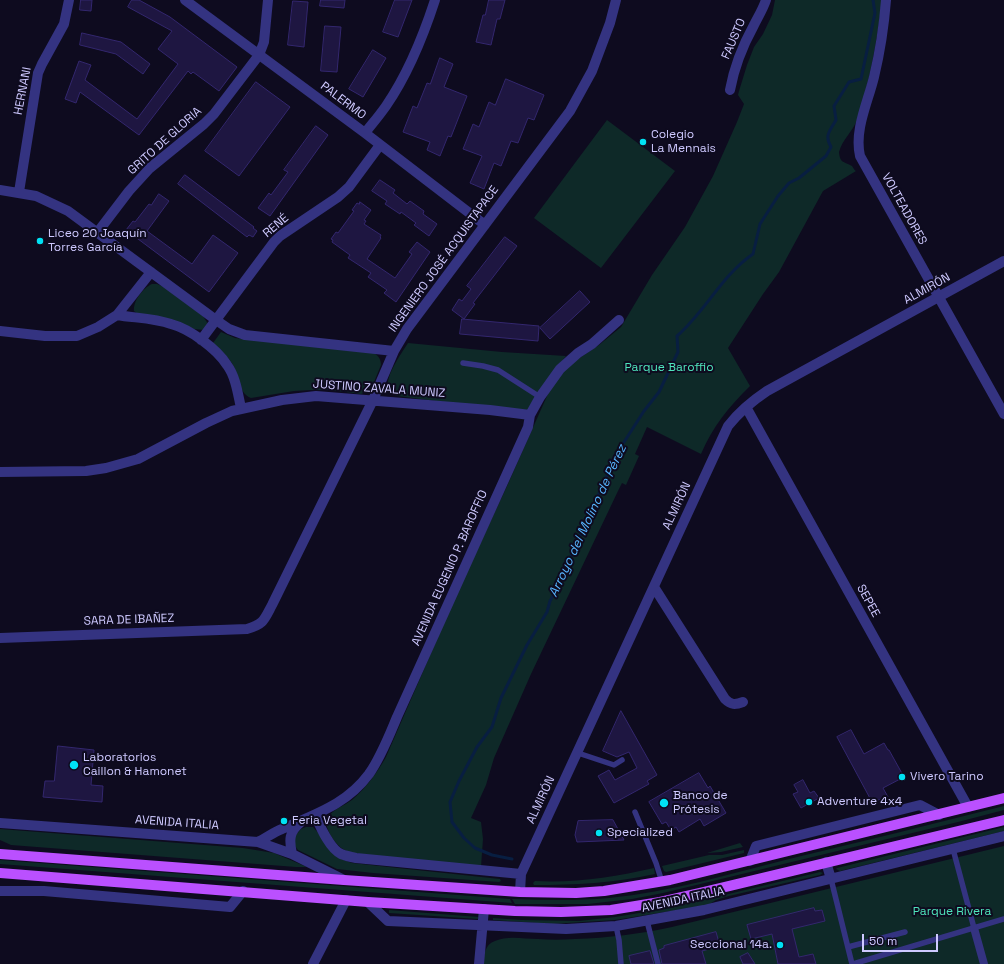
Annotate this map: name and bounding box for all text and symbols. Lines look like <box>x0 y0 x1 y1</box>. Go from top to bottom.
street label: FAUSTO <box>719 16 749 62</box>
street label: HERNANI <box>11 66 35 116</box>
street label: PALERMO <box>317 79 369 123</box>
street label: GRITO DE GLORIA <box>125 104 205 178</box>
place label: Colegio La Mennais <box>651 128 716 156</box>
marker: Colegio La Mennais <box>638 137 648 147</box>
street label: VOLTEADORES <box>878 171 930 247</box>
street label: INGENIERO JOSÉ ACQUISTAPACE <box>386 183 502 335</box>
street label: RENÉ <box>260 211 292 241</box>
place label: Liceo 20 Joaquín Torres García <box>48 227 147 255</box>
marker: Liceo 20 Joaquín Torres García <box>35 236 45 246</box>
street label: ALMIRÓN <box>901 270 953 308</box>
park label: Parque Baroffio <box>624 361 714 375</box>
street label: JUSTINO ZAVALA MUNIZ <box>312 377 446 401</box>
water label: Arroyo del Molino de Pérez <box>546 442 630 600</box>
street label: ALMIRÓN <box>660 480 694 532</box>
street label: AVENIDA EUGENIO P. BAROFFIO <box>409 488 491 648</box>
street label: SEPEE <box>853 582 883 620</box>
street label: SARA DE IBAÑEZ <box>83 611 175 629</box>
place label: Laboratorios Caillon & Hamonet <box>83 751 187 779</box>
marker: Laboratorios Caillon & Hamonet <box>68 759 80 771</box>
place label: Vivero Tarino <box>910 770 984 784</box>
marker: Vivero Tarino <box>897 772 907 782</box>
street label: ALMIRÓN <box>524 774 558 826</box>
place label: Banco de Prótesis <box>673 789 728 817</box>
place label: Adventure 4x4 <box>817 795 902 809</box>
marker: Banco de Prótesis <box>658 797 670 809</box>
marker: Adventure 4x4 <box>804 797 814 807</box>
street label: AVENIDA ITALIA <box>135 813 219 833</box>
place label: Feria Vegetal <box>292 814 367 828</box>
marker: Feria Vegetal <box>279 816 289 826</box>
place label: Specialized <box>607 826 673 840</box>
marker: Specialized <box>594 828 604 838</box>
street label: AVENIDA ITALIA <box>640 884 726 916</box>
park label: Parque Rivera <box>913 905 991 919</box>
scale bar <box>864 926 940 952</box>
text: 50 m <box>869 933 897 949</box>
place label: Seccional 14a. <box>690 938 772 952</box>
marker: Seccional 14a. <box>775 940 785 950</box>

